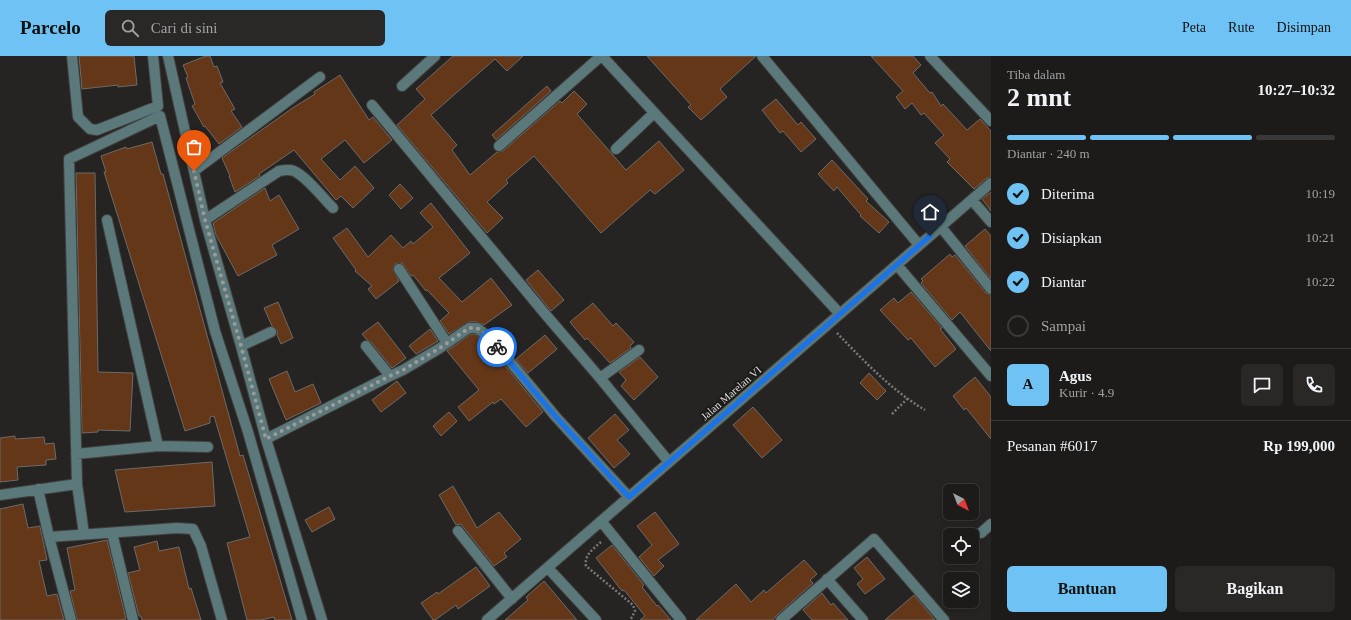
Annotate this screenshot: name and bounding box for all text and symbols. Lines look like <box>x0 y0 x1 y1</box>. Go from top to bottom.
search box <box>105 10 385 46</box>
text: Parcelo <box>20 17 81 38</box>
icon: search <box>119 17 141 39</box>
text: Cari di sini <box>151 20 218 36</box>
text: Peta <box>1182 20 1206 35</box>
text: Rute <box>1228 20 1255 35</box>
text: Disimpan <box>1277 20 1331 35</box>
text: Tiba dalam <box>1007 67 1065 82</box>
text: 10:27–10:32 <box>1258 82 1335 98</box>
text: 2 mnt <box>1007 83 1071 112</box>
pin <box>177 130 211 171</box>
icon: bag <box>183 136 205 158</box>
text: Diantar · 240 m <box>1007 146 1090 161</box>
icon: check <box>1007 183 1029 205</box>
text: Diterima <box>1041 186 1094 202</box>
text: 10:19 <box>1305 186 1335 201</box>
pin <box>913 195 947 236</box>
icon: home <box>919 201 941 223</box>
icon: check <box>1007 227 1029 249</box>
text: Disiapkan <box>1041 230 1102 246</box>
text: 10:21 <box>1305 230 1335 245</box>
icon: check <box>1007 271 1029 293</box>
text: Diantar <box>1041 274 1086 290</box>
text: 10:22 <box>1305 274 1335 289</box>
text: Sampai <box>1041 318 1086 334</box>
courier <box>477 327 517 367</box>
icon: bike <box>486 336 508 358</box>
street label: Jalan Marelan VI <box>698 363 764 423</box>
button: chat <box>1241 364 1283 406</box>
button: phone <box>1293 364 1335 406</box>
text: Agus <box>1059 368 1092 384</box>
text: A <box>1023 376 1033 392</box>
text: Kurir · 4.9 <box>1059 385 1114 400</box>
text: Pesanan #6017 <box>1007 438 1097 454</box>
text: Rp 199,000 <box>1263 438 1335 454</box>
north arrow <box>943 484 979 520</box>
map controls <box>943 484 979 608</box>
button: locate <box>943 528 979 564</box>
button: Bantuan <box>1007 566 1167 612</box>
button: Bagikan <box>1175 566 1335 612</box>
button: layers <box>943 572 979 608</box>

